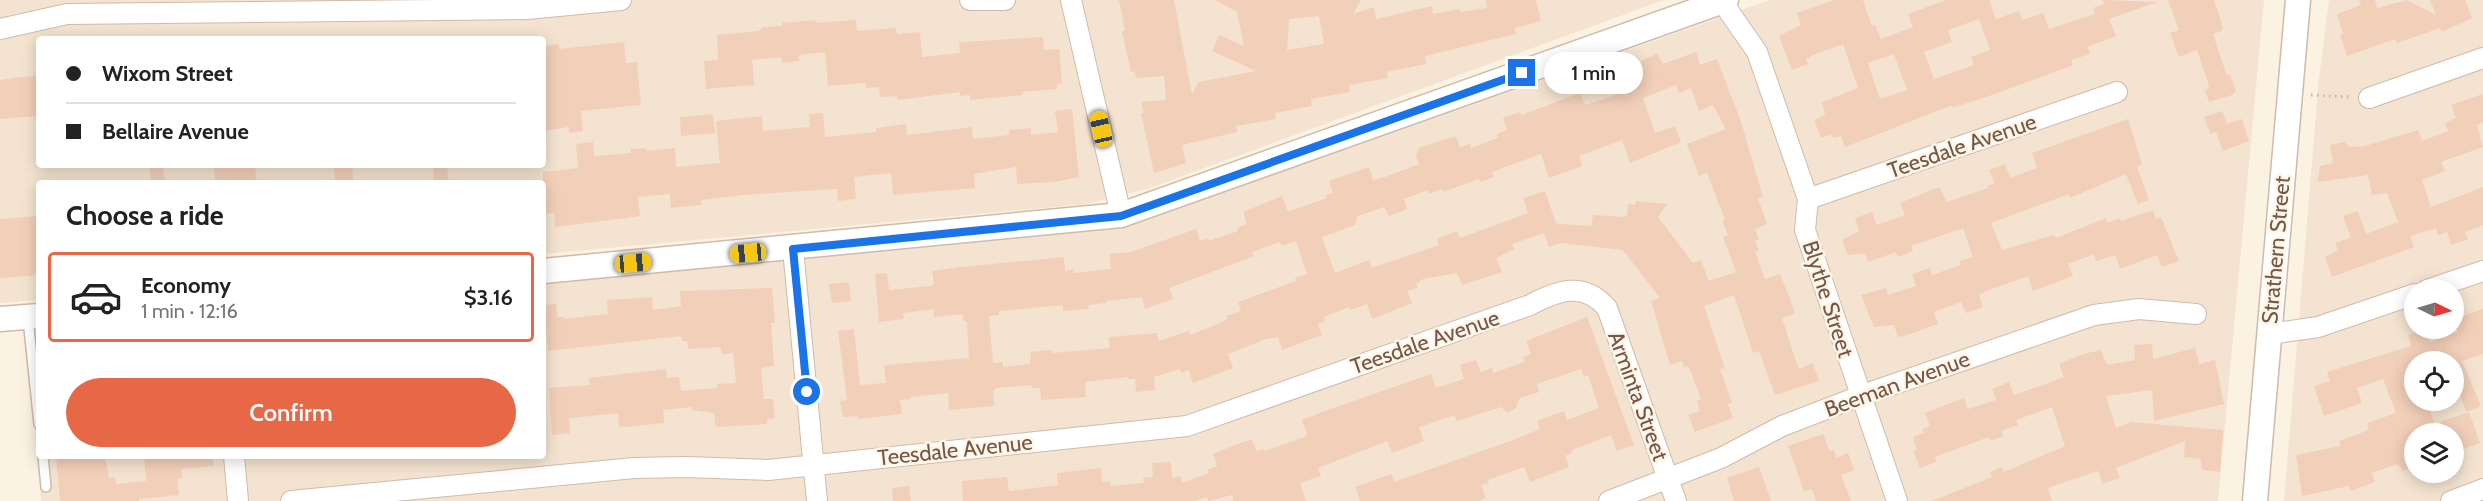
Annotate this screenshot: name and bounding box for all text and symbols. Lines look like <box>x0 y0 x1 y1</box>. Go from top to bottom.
callout: 1 min <box>1543 52 1642 94</box>
route end <box>1508 59 1535 86</box>
text: Wixom Street <box>102 60 233 87</box>
text: 1 min <box>1571 61 1616 85</box>
street label: Teesdale Avenue <box>1884 108 2040 184</box>
car <box>1088 109 1114 149</box>
text: Bellaire Avenue <box>102 118 249 145</box>
street label: Strathern Street <box>2256 174 2296 325</box>
text: Choose a ride <box>66 199 224 232</box>
street label: Blythe Street <box>1796 237 1860 361</box>
car <box>729 242 767 264</box>
car <box>614 252 652 274</box>
icon: car <box>69 270 123 324</box>
text: Economy <box>141 272 231 299</box>
north arrow <box>2404 279 2464 339</box>
map controls <box>2404 279 2464 483</box>
text: $3.16 <box>464 284 513 311</box>
text: 1 min · 12:16 <box>141 299 238 323</box>
street label: Teesdale Avenue <box>1347 304 1503 380</box>
street label: Arminta Street <box>1602 327 1674 465</box>
street label: Beeman Avenue <box>1821 345 1973 423</box>
button: locate <box>2404 351 2464 411</box>
button: Confirm <box>66 378 516 447</box>
route start <box>793 378 820 405</box>
button: layers <box>2404 423 2464 483</box>
street label: Teesdale Avenue <box>876 428 1034 472</box>

